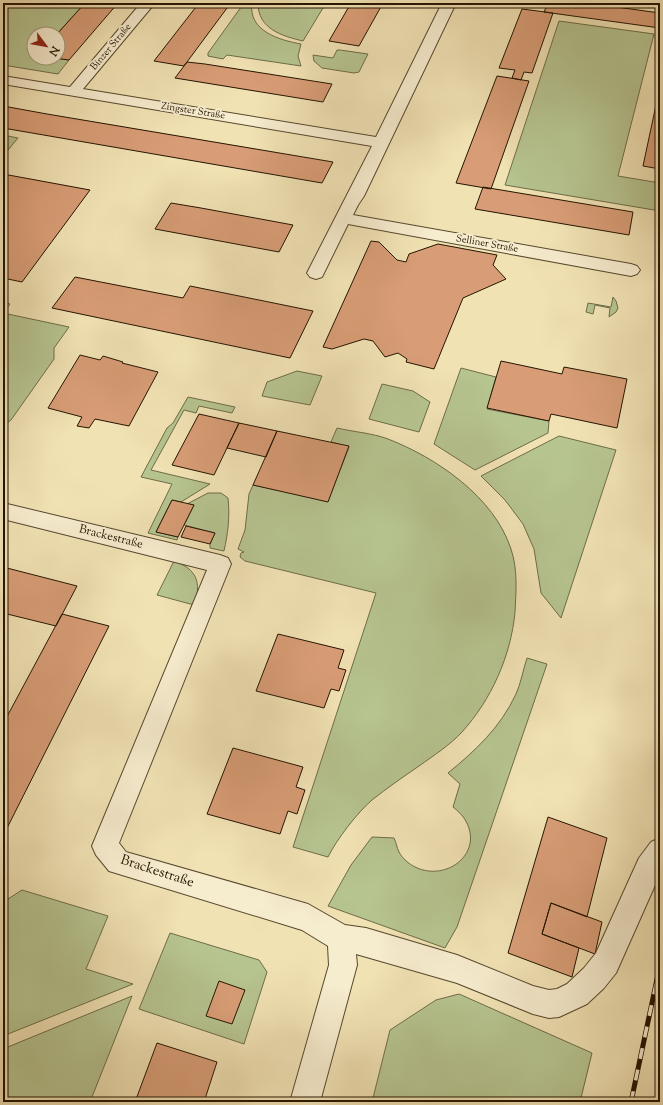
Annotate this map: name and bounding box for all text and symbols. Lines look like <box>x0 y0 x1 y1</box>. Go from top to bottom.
street label: Binzer Straße <box>87 20 135 74</box>
north arrow <box>26 26 66 66</box>
text: N <box>44 42 63 59</box>
street label: Zingster Straße <box>160 99 226 124</box>
street label: Selliner Straße <box>455 231 520 257</box>
street label: Brackestraße <box>77 520 145 554</box>
street label: Brackestraße <box>118 851 196 893</box>

